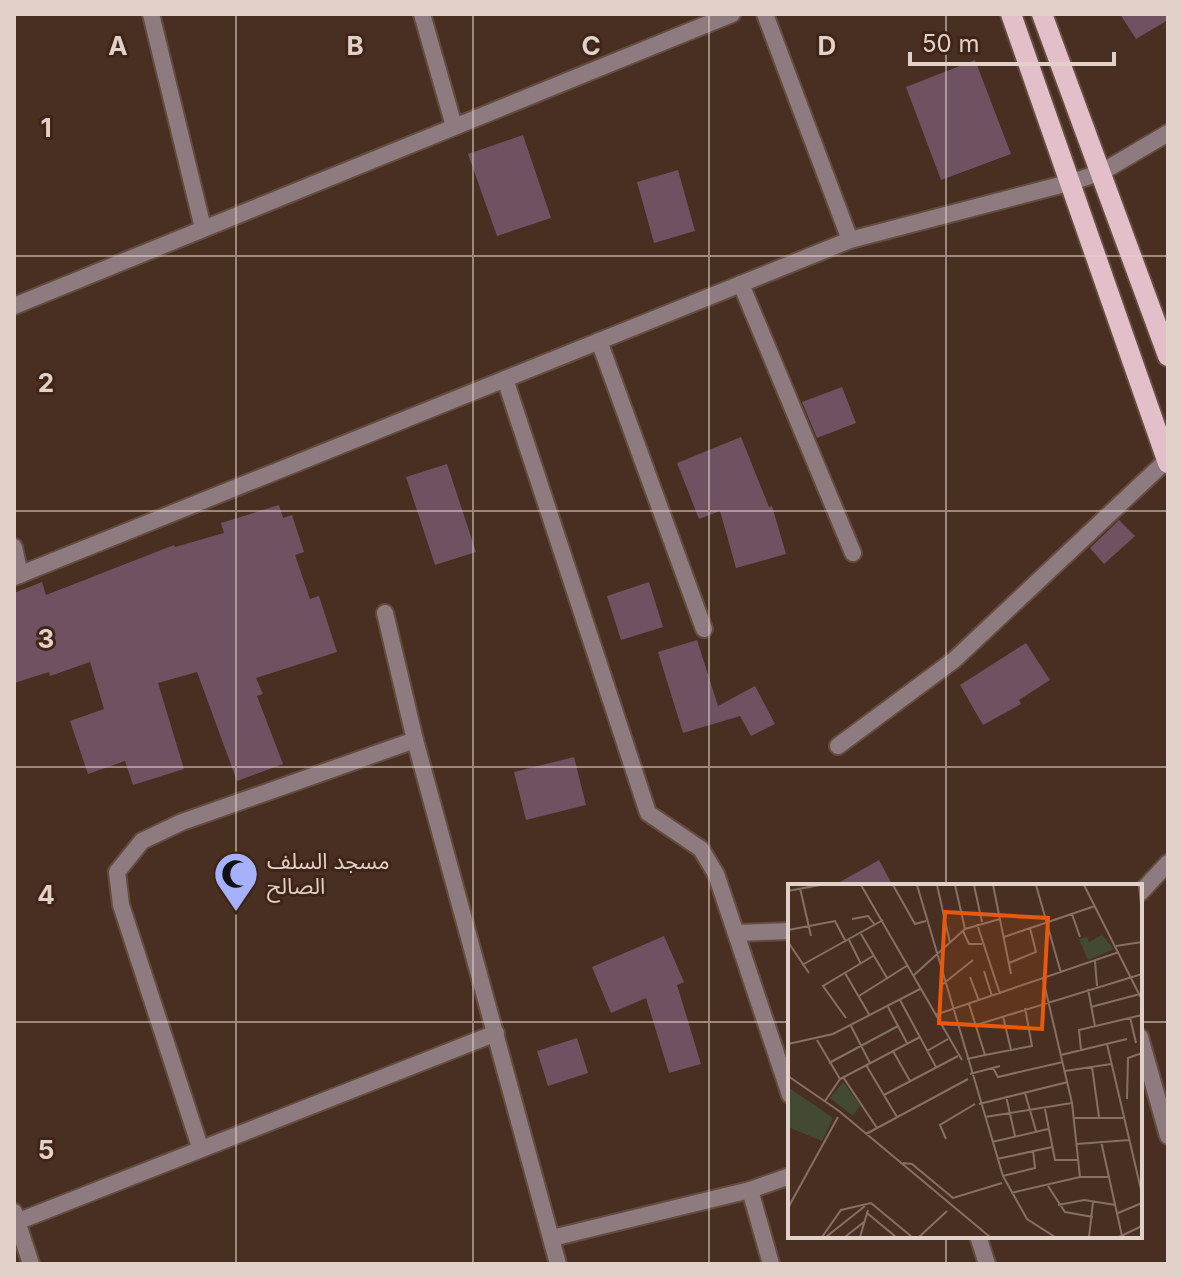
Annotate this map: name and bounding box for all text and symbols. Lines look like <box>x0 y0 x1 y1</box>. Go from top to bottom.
scale bar <box>910 16 1114 66</box>
text: 50 m <box>922 29 980 58</box>
text: A <box>108 30 128 61</box>
text: B <box>346 30 364 61</box>
text: C <box>581 30 601 61</box>
text: D <box>818 30 836 61</box>
text: 1 <box>40 112 52 143</box>
text: 2 <box>38 367 54 398</box>
text: 3 <box>38 623 54 654</box>
place label: مسجد السلف الصالح <box>267 848 390 903</box>
mosque icon: مسجد السلف الصالح <box>212 850 260 913</box>
text: 4 <box>37 879 55 910</box>
inset map <box>788 884 1142 1238</box>
text: 5 <box>38 1134 54 1165</box>

